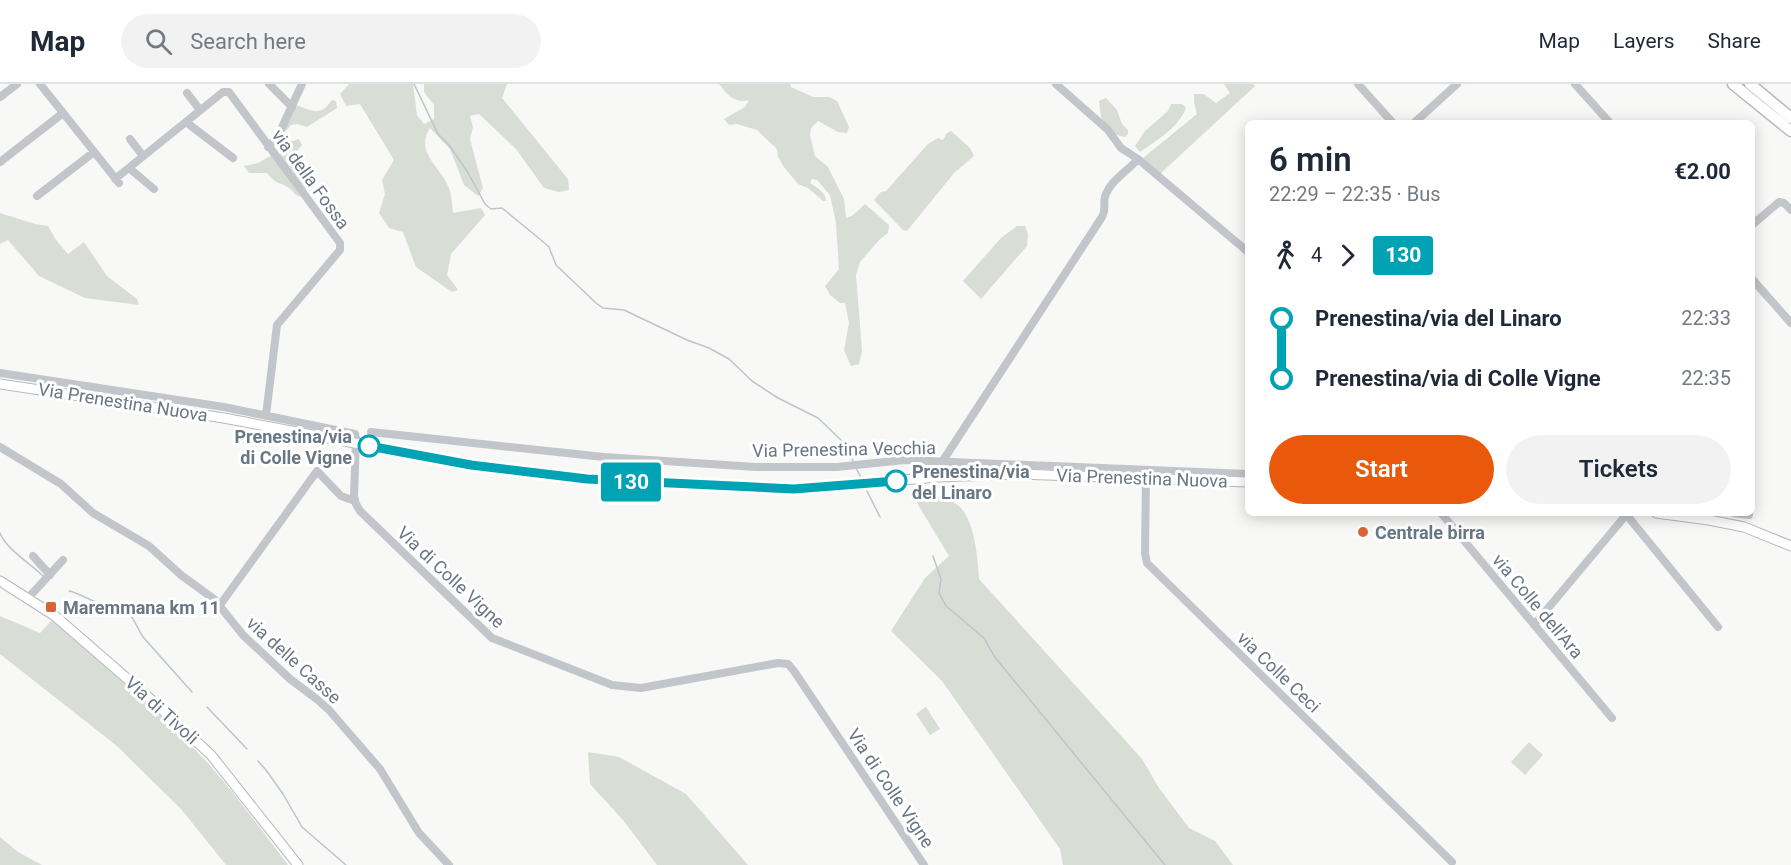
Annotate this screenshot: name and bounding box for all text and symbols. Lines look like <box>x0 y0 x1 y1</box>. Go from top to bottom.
search box <box>121 14 541 68</box>
text: Map <box>30 25 85 58</box>
icon: search <box>142 25 175 58</box>
text: Search here <box>190 29 306 54</box>
text: Map <box>1538 29 1580 53</box>
text: Layers <box>1613 29 1674 53</box>
text: Share <box>1707 29 1761 53</box>
street label: via della Fossa <box>268 125 354 233</box>
text: 6 min <box>1269 140 1352 179</box>
text: €2.00 <box>1674 159 1731 184</box>
text: 22:29 – 22:35 · Bus <box>1269 182 1441 206</box>
icon: walk <box>1269 239 1302 272</box>
icon: forward <box>1331 239 1364 272</box>
text: 4 <box>1311 243 1322 267</box>
text: 130 <box>1385 243 1421 267</box>
text: Prenestina/via del Linaro <box>1315 306 1562 331</box>
text: 22:33 <box>1681 306 1731 330</box>
text: Prenestina/via di Colle Vigne <box>1315 366 1601 391</box>
text: 22:35 <box>1681 366 1731 390</box>
street label: Via Prenestina Nuova <box>37 378 209 426</box>
place label: Prenestina/via di Colle Vigne <box>234 426 352 468</box>
marker: Prenestina/via di Colle Vigne <box>358 435 380 457</box>
button: Start <box>1269 435 1494 504</box>
button: Tickets <box>1506 435 1731 504</box>
street label: Via Prenestina Vecchia <box>752 437 936 461</box>
place label: Prenestina/via del Linaro <box>912 461 1030 503</box>
line badge: 130 <box>596 462 666 502</box>
street label: Via Prenestina Nuova <box>1056 465 1228 491</box>
text: 130 <box>613 470 649 494</box>
marker: Prenestina/via del Linaro <box>885 470 907 492</box>
street label: Via di Colle Vigne <box>393 522 509 632</box>
place label: Centrale birra <box>1375 522 1485 543</box>
marker: Centrale birra <box>1356 525 1370 539</box>
street label: via Colle dell'Ara <box>1488 549 1588 663</box>
place label: Maremmana km 11 <box>63 597 220 618</box>
marker: Maremmana km 11 <box>44 600 58 614</box>
street label: via delle Casse <box>243 612 345 708</box>
street label: via Colle Ceci <box>1233 627 1325 717</box>
street label: Via di Tivoli <box>121 672 203 748</box>
street label: Via di Colle Vigne <box>843 724 939 852</box>

